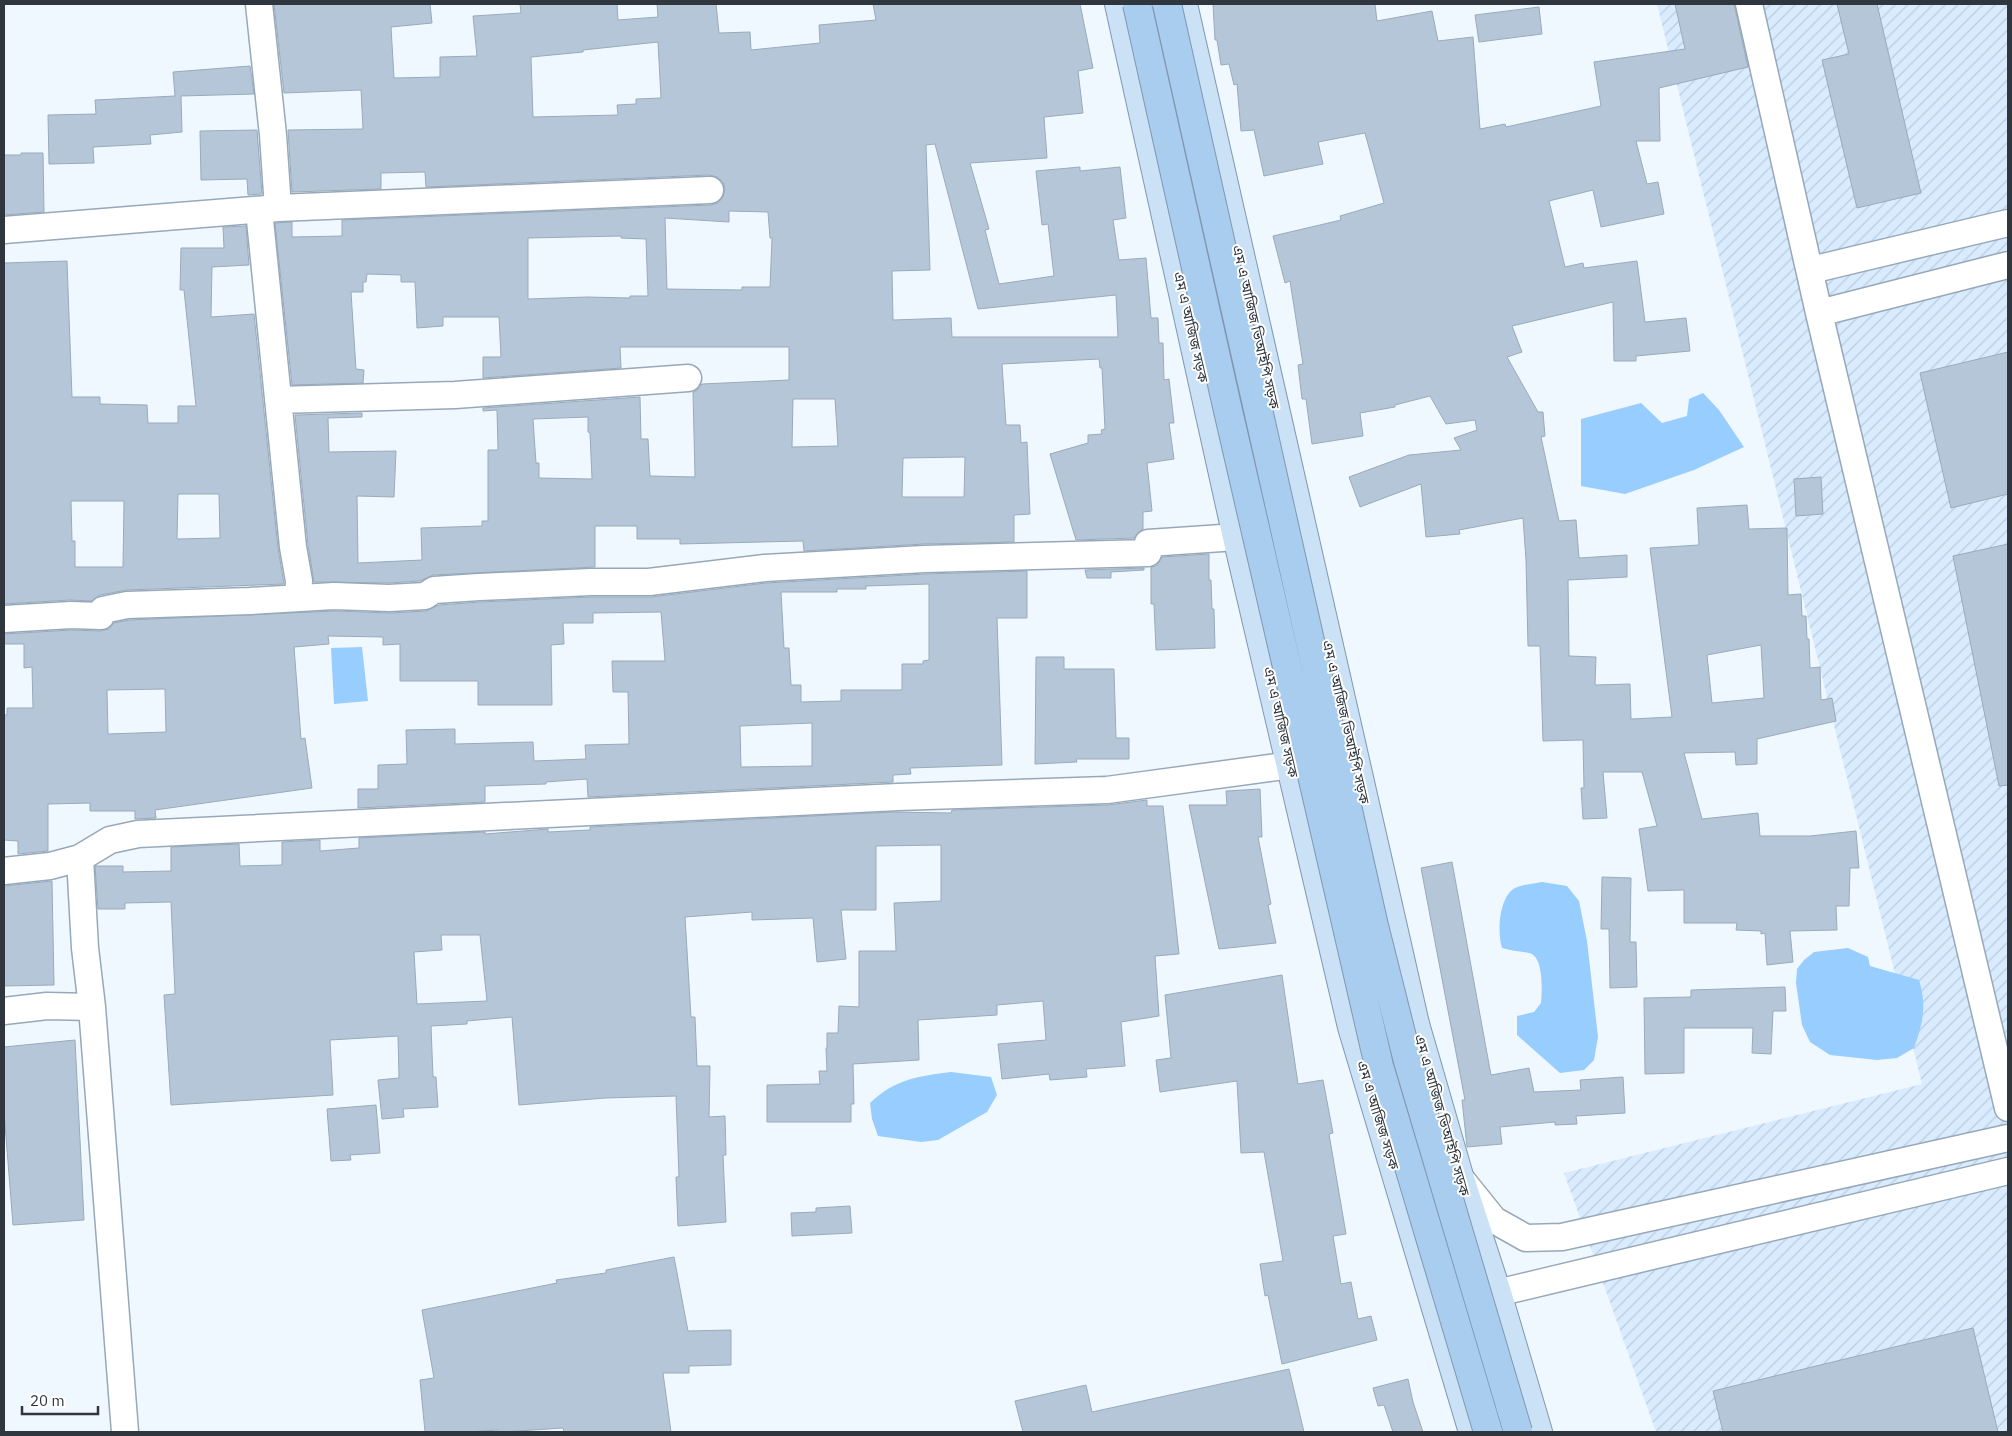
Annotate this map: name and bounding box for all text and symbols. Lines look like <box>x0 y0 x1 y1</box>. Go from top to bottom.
street label: এম এ আজিজ ভিআইপি সড়ক <box>1228 243 1284 411</box>
street label: এম এ আজিজ সড়ক <box>1170 270 1213 385</box>
street label: এম এ আজিজ ভিআইপি সড়ক <box>1318 638 1374 806</box>
street label: এম এ আজিজ সড়ক <box>1260 665 1303 780</box>
street label: এম এ আজিজ ভিআইপি সড়ক <box>1410 1032 1474 1199</box>
street label: এম এ আজিজ সড়ক <box>1353 1058 1403 1172</box>
scale bar <box>22 1384 99 1416</box>
text: 20 m <box>30 1391 65 1410</box>

